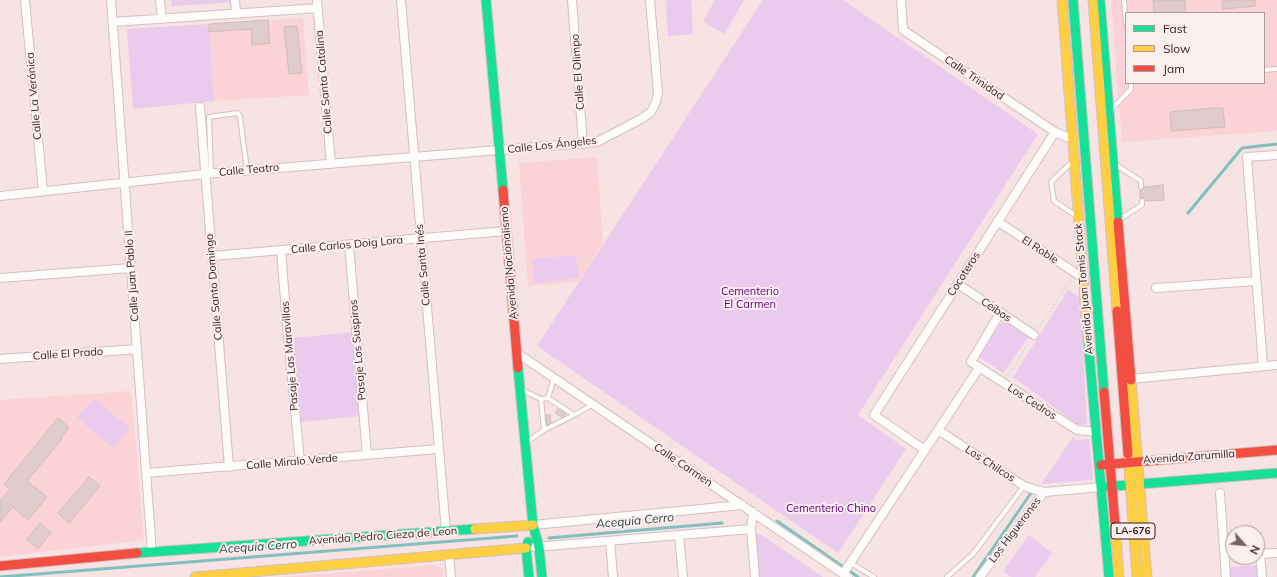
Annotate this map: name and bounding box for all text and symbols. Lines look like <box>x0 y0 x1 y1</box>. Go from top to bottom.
legend <box>1125 12 1265 84</box>
text: Fast <box>1163 21 1187 36</box>
street label: Calle Santa Catalina <box>313 30 335 134</box>
street label: Calle El Olimpo <box>569 34 587 110</box>
text: Slow <box>1163 41 1191 56</box>
street label: Calle La Verónica <box>24 52 44 140</box>
street label: Calle Trinidad <box>942 53 1006 103</box>
text: Jam <box>1163 61 1185 76</box>
street label: Calle Los Ángeles <box>507 134 597 156</box>
street label: Calle Teatro <box>218 161 280 179</box>
street label: Avenida Nacionalismo <box>497 206 521 320</box>
street label: Avenida Juan Tomis Stack <box>1072 223 1096 355</box>
street label: Calle Santa Inés <box>413 224 433 306</box>
street label: Calle Juan Pablo II <box>122 230 142 322</box>
street label: Calle Santo Domingo <box>203 233 225 341</box>
street label: El Roble <box>1019 233 1061 267</box>
street label: Calle Carlos Doig Lora <box>290 234 404 256</box>
street label: Cocoteros <box>945 249 983 299</box>
park label: Cementerio El Carmen <box>721 285 779 311</box>
street label: Ceibos <box>978 295 1014 325</box>
street label: Pasaje Los Suspiros <box>347 299 369 401</box>
street label: Pasaje Las Maravillas <box>279 301 301 411</box>
street label: Calle El Prado <box>32 345 104 363</box>
street label: Los Cedros <box>1005 381 1059 423</box>
street label: Calle Carmen <box>651 440 715 490</box>
street label: Los Chilcos <box>963 443 1017 485</box>
street label: Avenida Zarumilla <box>1143 447 1235 467</box>
street label: Calle Miralo Verde <box>246 451 338 473</box>
street label: Los Higuerones <box>986 495 1044 565</box>
park label: Cementerio Chino <box>786 502 876 516</box>
water label: Acequia Cerro <box>595 510 675 532</box>
road number: LA-676 <box>1111 523 1155 539</box>
street label: Avenida Pedro Cieza de Leon <box>308 524 458 548</box>
north arrow <box>1225 525 1265 565</box>
water label: Acequia Cerro <box>218 537 298 557</box>
text: N <box>1247 543 1263 557</box>

